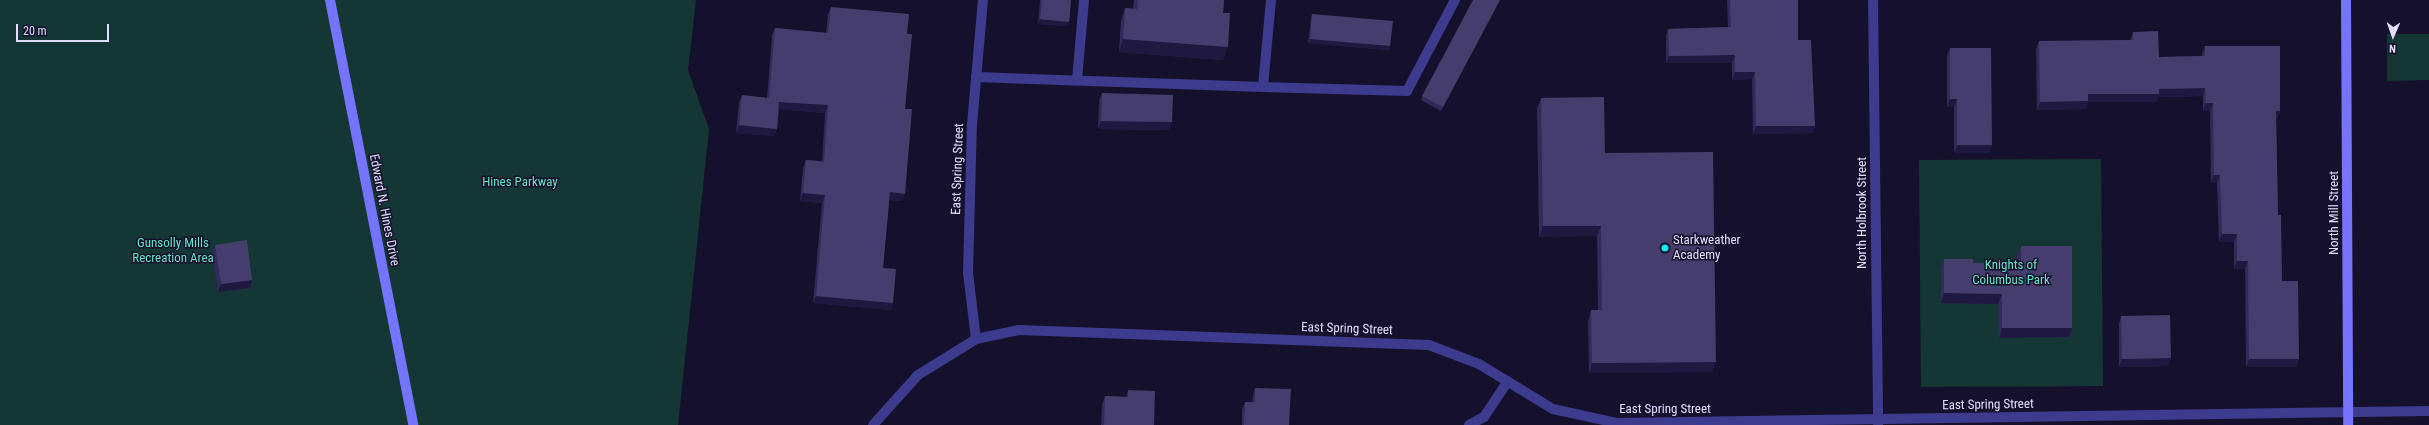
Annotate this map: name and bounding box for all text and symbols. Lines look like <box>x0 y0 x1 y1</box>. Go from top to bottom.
scale bar <box>18 16 111 42</box>
north arrow <box>2373 16 2413 56</box>
text: 20 m <box>23 24 47 38</box>
text: N <box>2389 42 2396 55</box>
street label: East Spring Street <box>949 123 967 215</box>
street label: Edward N. Hines Drive <box>366 153 402 267</box>
street label: North Holbrook Street <box>1854 157 1870 269</box>
street label: North Mill Street <box>2326 171 2342 255</box>
park label: Hines Parkway <box>482 174 558 190</box>
place label: Starkweather Academy <box>1673 233 1741 264</box>
park label: Gunsolly Mills Recreation Area <box>132 236 214 267</box>
marker: Starkweather Academy <box>1660 243 1670 253</box>
park label: Knights of Columbus Park <box>1972 258 2050 289</box>
street label: East Spring Street <box>1301 320 1393 338</box>
street label: East Spring Street <box>1942 396 2034 414</box>
street label: East Spring Street <box>1619 401 1711 417</box>

